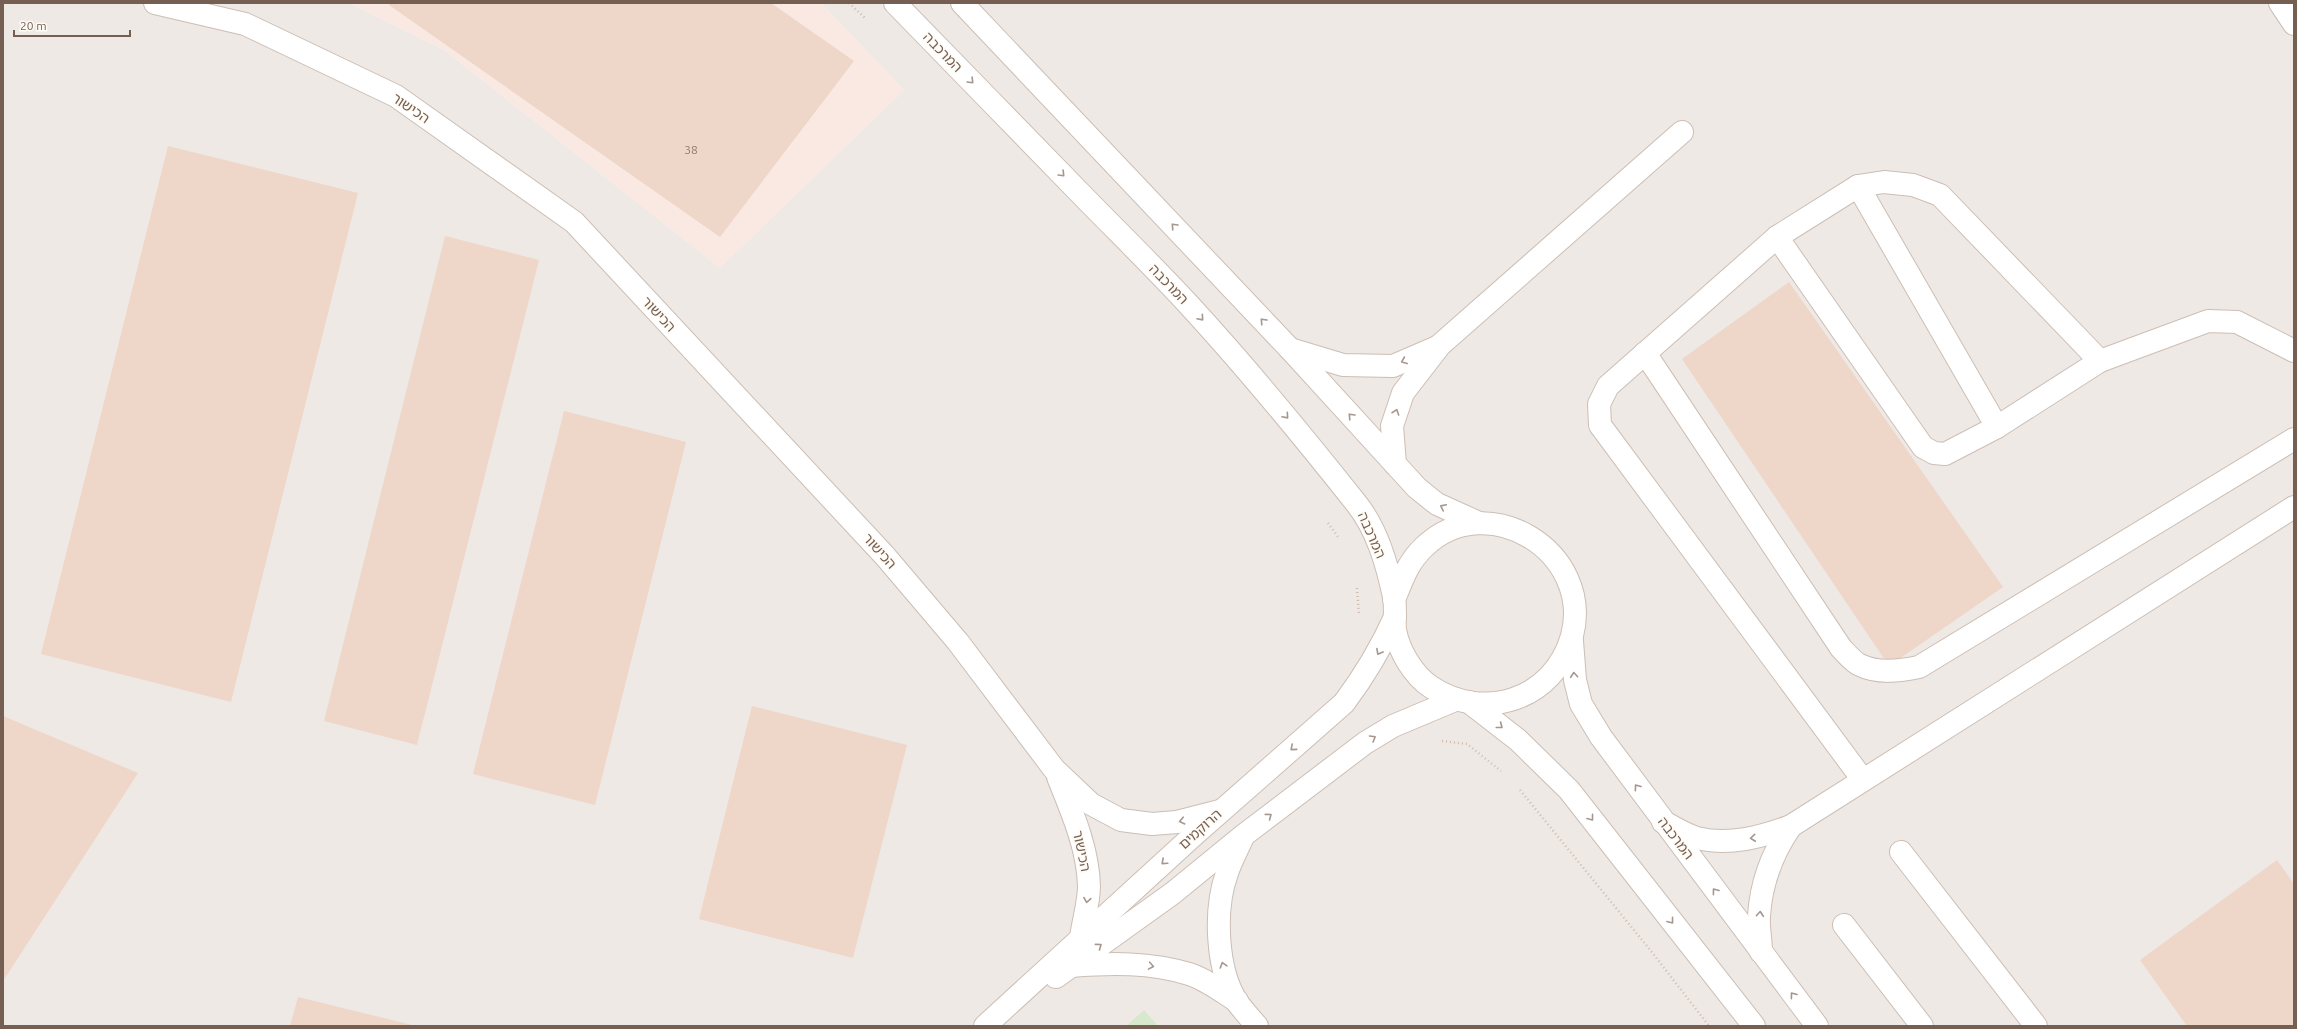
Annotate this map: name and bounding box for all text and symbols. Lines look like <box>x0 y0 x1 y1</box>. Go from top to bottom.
scale bar <box>14 12 130 38</box>
text: 20 m <box>20 19 47 32</box>
street label: המרכבה <box>920 29 966 75</box>
one-way arrow <box>966 76 974 84</box>
street label: הכישור <box>389 90 433 126</box>
house number: 38 <box>684 143 698 156</box>
one-way arrow <box>1057 169 1065 177</box>
one-way arrow <box>1171 223 1179 231</box>
street label: המרכבה <box>1146 261 1192 307</box>
street label: הכישור <box>639 293 679 335</box>
one-way arrow <box>1196 313 1203 321</box>
one-way arrow <box>1260 318 1268 326</box>
one-way arrow <box>1401 356 1409 364</box>
one-way arrow <box>1391 408 1400 415</box>
one-way arrow <box>1282 411 1289 419</box>
one-way arrow <box>1349 413 1356 421</box>
one-way arrow <box>1440 504 1447 512</box>
street label: המרכבה <box>1355 509 1389 561</box>
street label: הכישור <box>860 530 900 572</box>
one-way arrow <box>1376 648 1383 655</box>
one-way arrow <box>1570 672 1579 678</box>
one-way arrow <box>1496 722 1503 729</box>
one-way arrow <box>1369 735 1376 742</box>
one-way arrow <box>1290 743 1297 750</box>
one-way arrow <box>1635 784 1642 791</box>
street label: הרוקמים <box>1175 806 1225 852</box>
one-way arrow <box>1265 814 1272 821</box>
one-way arrow <box>1587 814 1594 821</box>
street label: המרכבה <box>1655 814 1697 862</box>
one-way arrow <box>1179 816 1185 824</box>
street label: הכישור <box>1070 829 1094 873</box>
one-way arrow <box>1750 833 1756 842</box>
one-way arrow <box>1161 857 1169 865</box>
one-way arrow <box>1713 888 1720 895</box>
one-way arrow <box>1083 897 1091 903</box>
one-way arrow <box>1755 911 1764 917</box>
one-way arrow <box>1666 916 1673 923</box>
one-way arrow <box>1095 944 1102 951</box>
one-way arrow <box>1148 961 1155 970</box>
one-way arrow <box>1219 961 1228 968</box>
one-way arrow <box>1791 992 1798 999</box>

